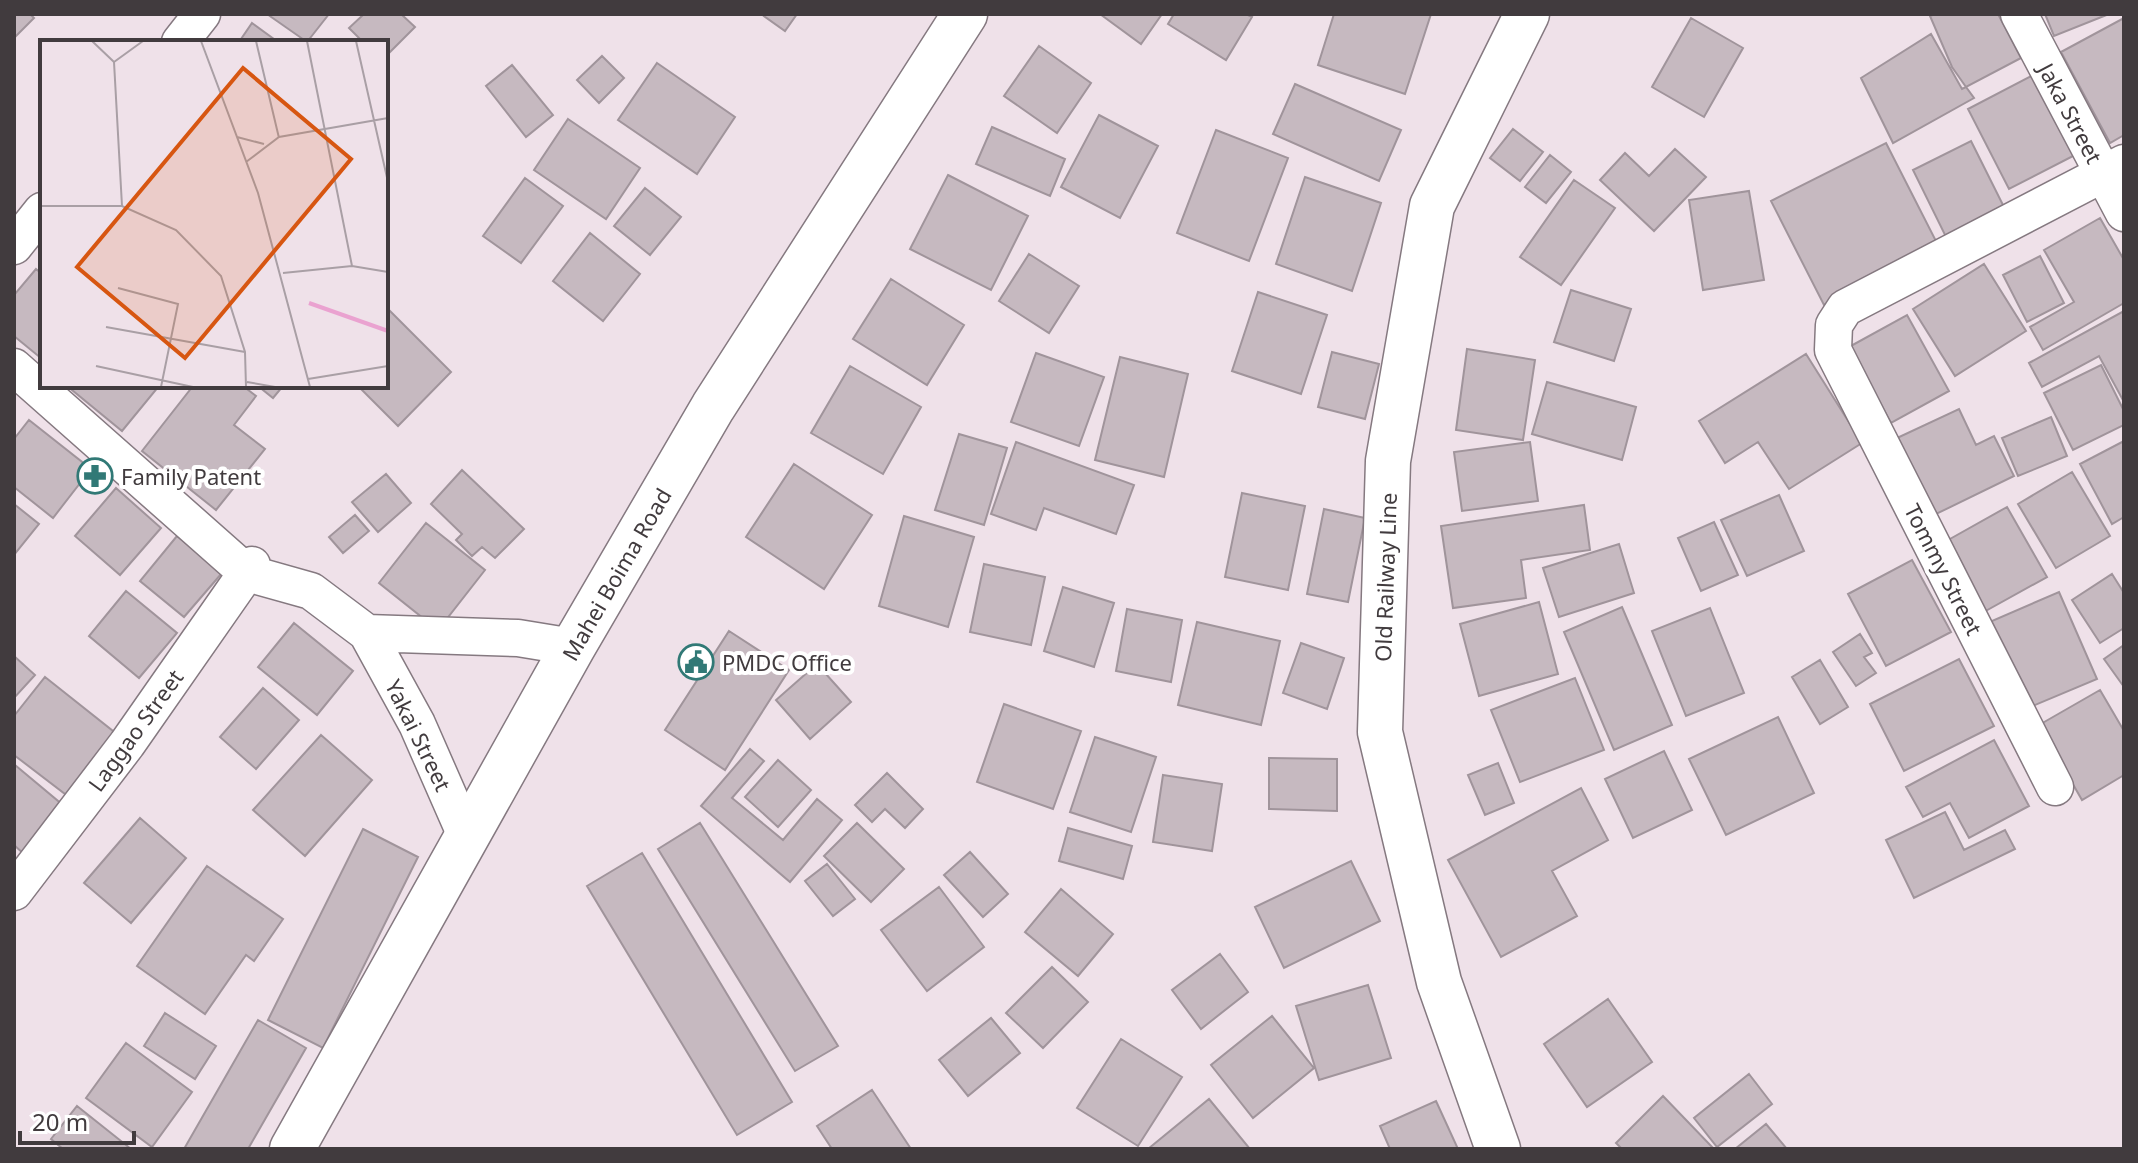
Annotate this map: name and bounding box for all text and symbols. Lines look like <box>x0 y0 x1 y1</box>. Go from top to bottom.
inset map <box>40 40 388 388</box>
street label: Jaka Street <box>2031 56 2110 168</box>
pharmacy icon: Family Patent <box>76 457 114 495</box>
place label: Family Patent <box>121 461 261 491</box>
street label: Mahei Boima Road <box>554 482 678 666</box>
street label: Old Railway Line <box>1367 492 1403 662</box>
street label: Tommy Street <box>1898 498 1990 640</box>
public building icon: PMDC Office <box>677 643 715 681</box>
place label: PMDC Office <box>722 647 852 677</box>
street label: Laggao Street <box>81 663 189 797</box>
street label: Yakai Street <box>379 674 459 796</box>
scale bar <box>20 1095 134 1145</box>
text: 20 m <box>32 1105 88 1138</box>

